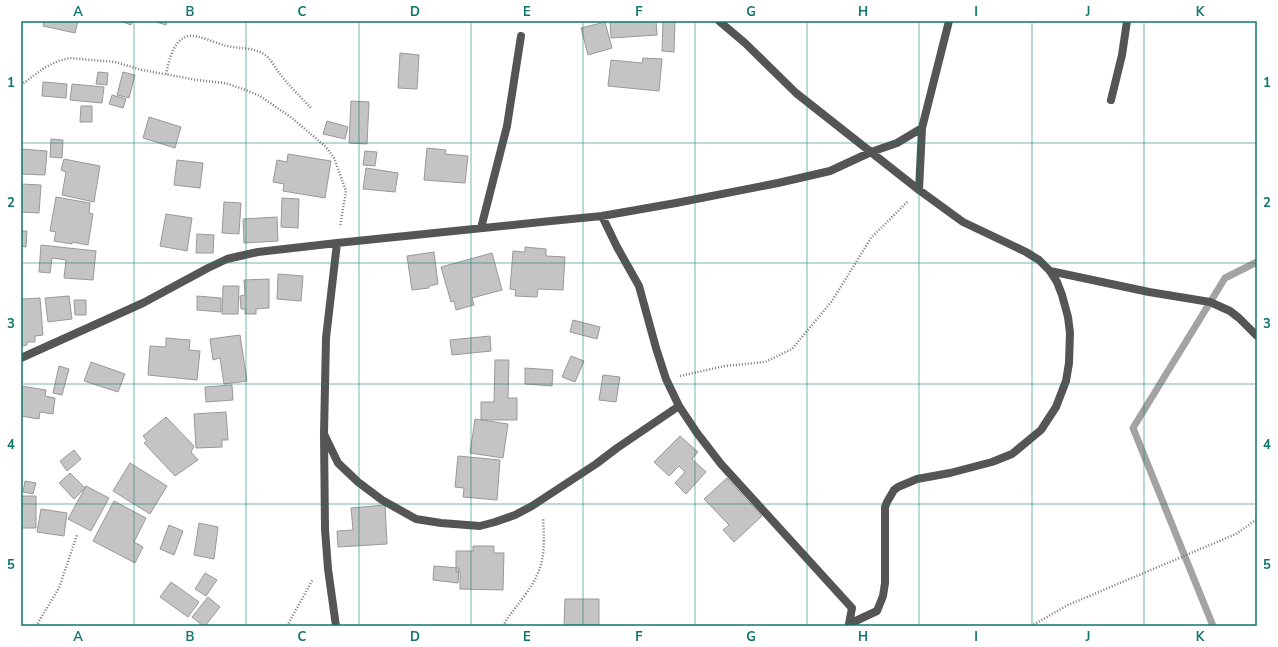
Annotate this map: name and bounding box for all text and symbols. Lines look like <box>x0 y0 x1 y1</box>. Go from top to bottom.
text: A <box>73 3 83 21</box>
text: B <box>186 3 195 21</box>
text: C <box>298 3 307 21</box>
text: D <box>410 3 420 21</box>
text: E <box>523 3 531 21</box>
text: F <box>635 3 643 21</box>
text: G <box>746 3 756 21</box>
text: H <box>858 3 868 21</box>
text: I <box>974 3 978 21</box>
text: J <box>1085 3 1090 21</box>
text: K <box>1196 3 1205 21</box>
text: 1 <box>7 74 15 92</box>
text: 1 <box>1263 74 1271 92</box>
text: 2 <box>7 194 15 212</box>
text: 2 <box>1263 194 1271 212</box>
text: 3 <box>7 315 15 333</box>
text: 3 <box>1263 315 1271 333</box>
text: 4 <box>7 436 15 454</box>
text: 4 <box>1263 436 1271 454</box>
text: 5 <box>7 556 15 574</box>
text: 5 <box>1263 556 1271 574</box>
text: A <box>73 628 83 646</box>
text: B <box>186 628 195 646</box>
text: C <box>298 628 307 646</box>
text: D <box>410 628 420 646</box>
text: E <box>523 628 531 646</box>
text: F <box>635 628 643 646</box>
text: G <box>746 628 756 646</box>
text: H <box>858 628 868 646</box>
text: I <box>974 628 978 646</box>
text: J <box>1085 628 1090 646</box>
text: K <box>1196 628 1205 646</box>

